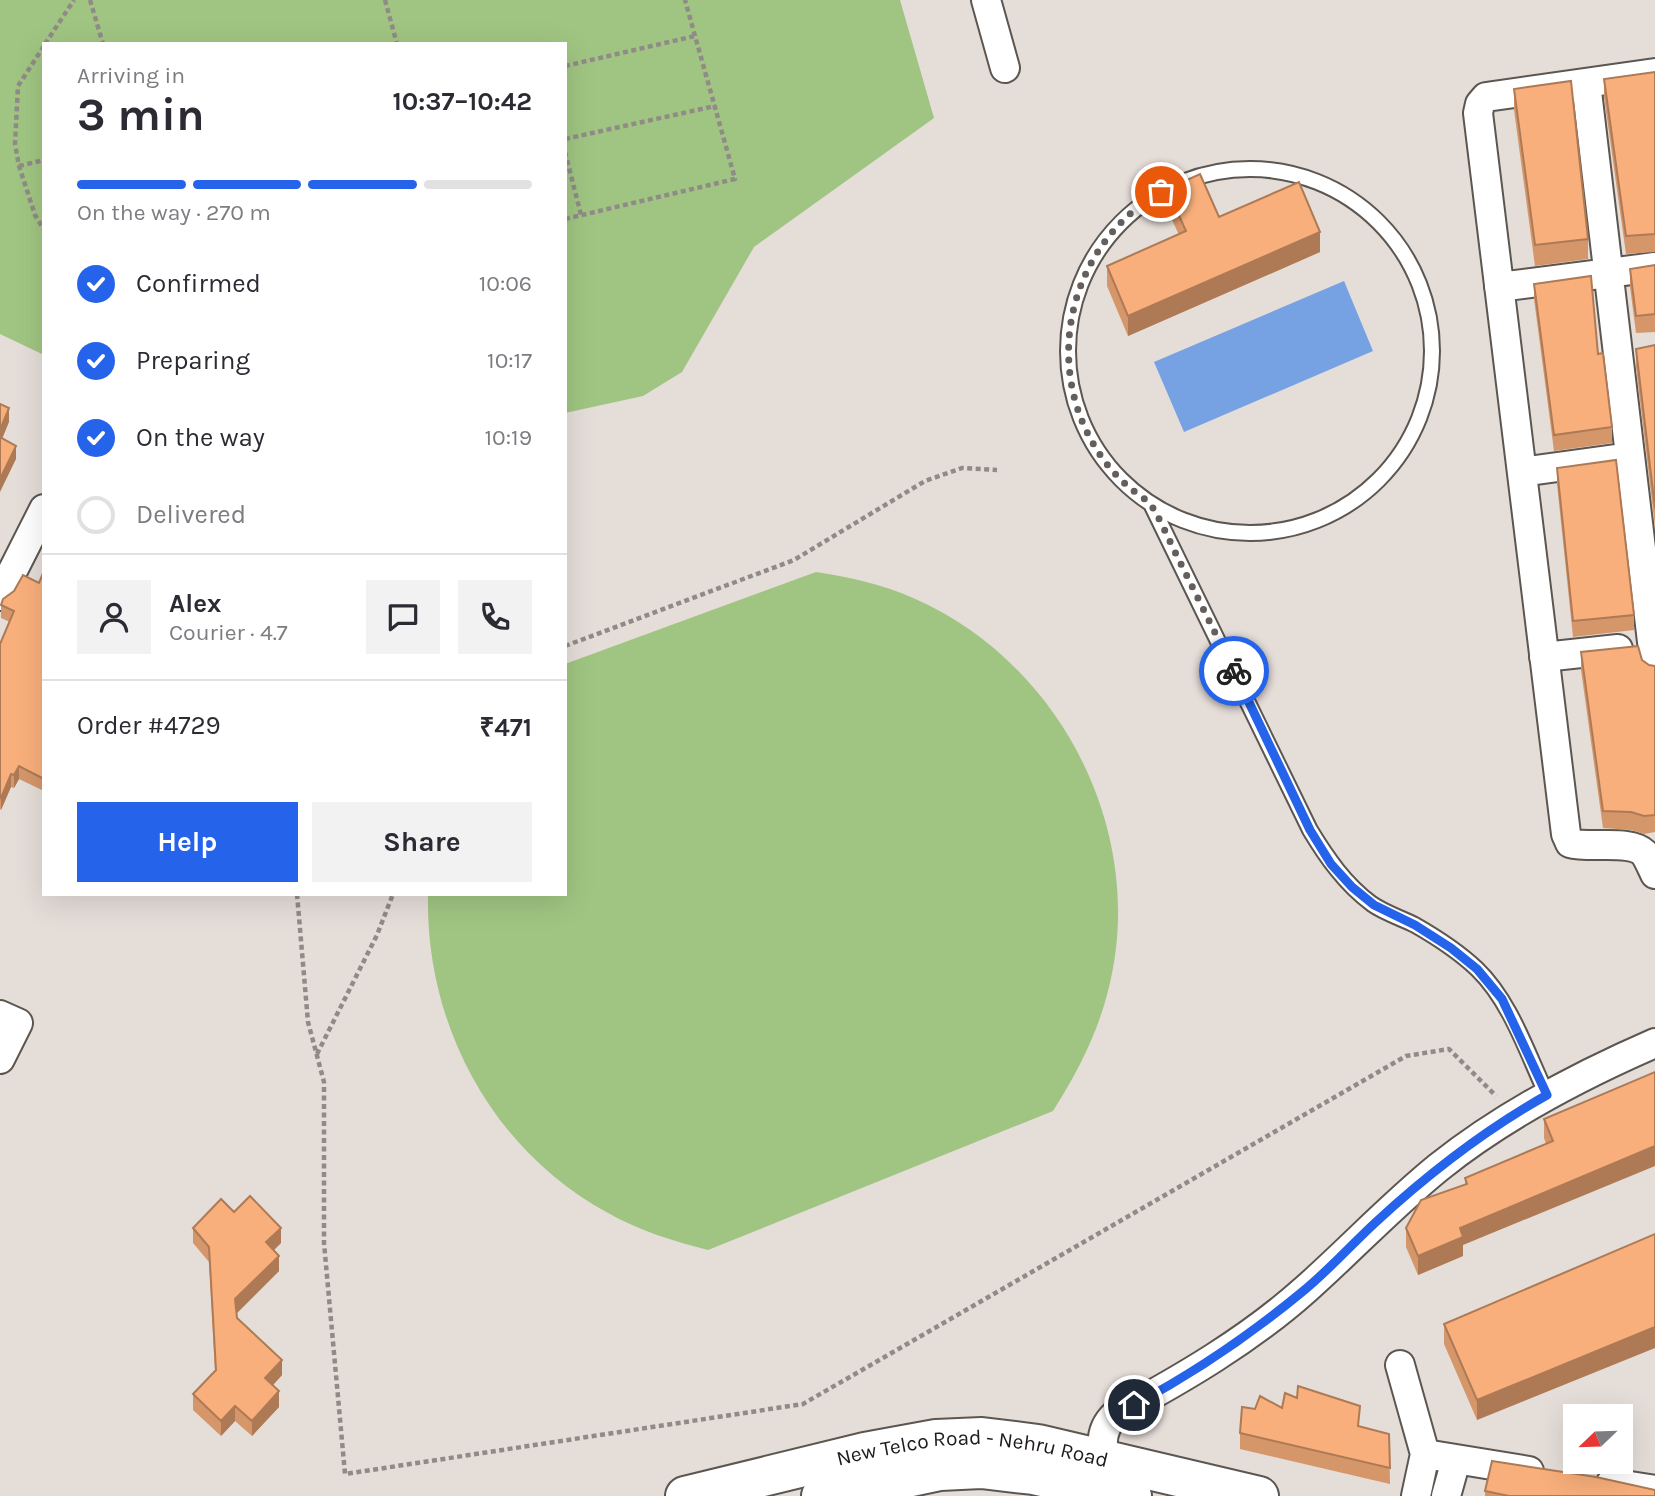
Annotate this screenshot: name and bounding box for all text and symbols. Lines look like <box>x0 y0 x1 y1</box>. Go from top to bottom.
text: Arriving in <box>77 62 185 89</box>
text: 10:37–10:42 <box>393 86 532 117</box>
text: 3 min <box>77 88 205 142</box>
pin <box>1131 162 1191 222</box>
icon: bag <box>1142 173 1180 211</box>
text: On the way · 270 m <box>77 199 271 226</box>
icon: check <box>77 265 115 303</box>
text: Confirmed <box>136 268 261 299</box>
text: 10:06 <box>479 270 532 297</box>
icon: check <box>77 342 115 380</box>
text: Preparing <box>136 345 250 376</box>
text: 10:17 <box>487 347 532 374</box>
icon: check <box>77 419 115 457</box>
text: On the way <box>136 422 265 453</box>
text: 10:19 <box>485 424 532 451</box>
text: Delivered <box>136 499 246 530</box>
button: person <box>77 580 151 654</box>
button: chat <box>366 580 440 654</box>
button: phone <box>458 580 532 654</box>
text: Alex <box>169 588 221 619</box>
text: Courier · 4.7 <box>169 619 288 646</box>
courier <box>1199 636 1269 706</box>
icon: bike <box>1215 652 1253 690</box>
text: Order #4729 <box>77 710 221 741</box>
text: ₹471 <box>479 712 532 743</box>
button: Help <box>77 802 298 882</box>
button: Share <box>312 802 532 882</box>
pin <box>1104 1375 1164 1435</box>
icon: home <box>1115 1386 1153 1424</box>
north arrow <box>1563 1404 1633 1474</box>
map controls <box>1563 1404 1633 1474</box>
street label: New Telco Road - Nehru Road <box>834 1425 1111 1472</box>

